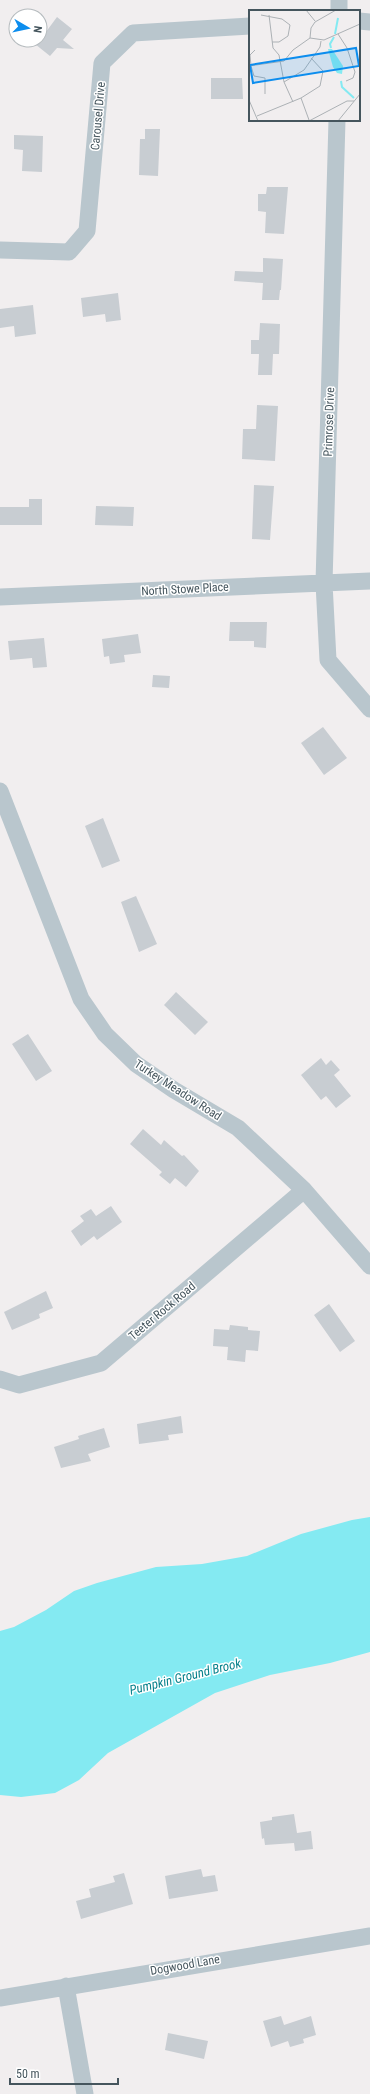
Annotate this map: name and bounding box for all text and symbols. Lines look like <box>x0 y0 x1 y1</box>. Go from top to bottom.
north arrow <box>8 8 48 48</box>
inset map <box>249 10 360 121</box>
text: N <box>30 25 44 34</box>
street label: Carousel Drive <box>88 81 108 151</box>
street label: Primrose Drive <box>321 387 337 457</box>
street label: North Stowe Place <box>141 580 230 598</box>
street label: Turkey Meadow Road <box>132 1057 224 1123</box>
street label: Teeter Rock Road <box>126 1279 198 1343</box>
water label: Pumpkin Ground Brook <box>128 1655 243 1698</box>
street label: Dogwood Lane <box>149 1952 221 1978</box>
scale bar <box>10 2060 118 2086</box>
text: 50 m <box>16 2067 40 2081</box>

